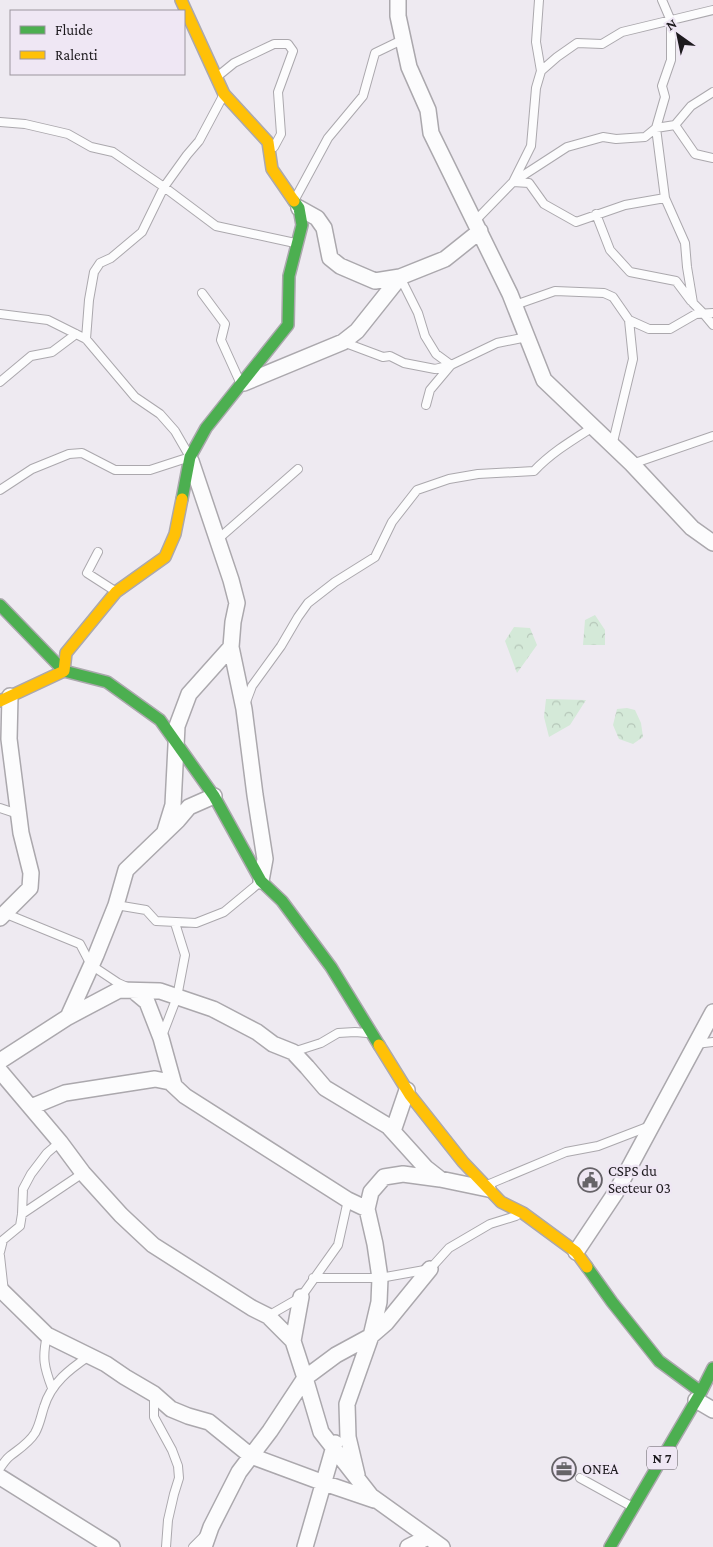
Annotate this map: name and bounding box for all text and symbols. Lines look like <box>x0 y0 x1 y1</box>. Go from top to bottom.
legend <box>10 10 185 75</box>
north arrow <box>653 10 703 60</box>
text: N <box>663 15 680 33</box>
text: Fluide <box>55 22 93 38</box>
text: Ralenti <box>55 47 98 63</box>
place label: CSPS du Secteur 03 <box>608 1163 671 1196</box>
public building icon: CSPS du Secteur 03 <box>577 1167 603 1193</box>
road number: N 7 <box>647 1446 677 1470</box>
office icon: ONEA <box>551 1456 577 1482</box>
place label: ONEA <box>582 1461 619 1477</box>

